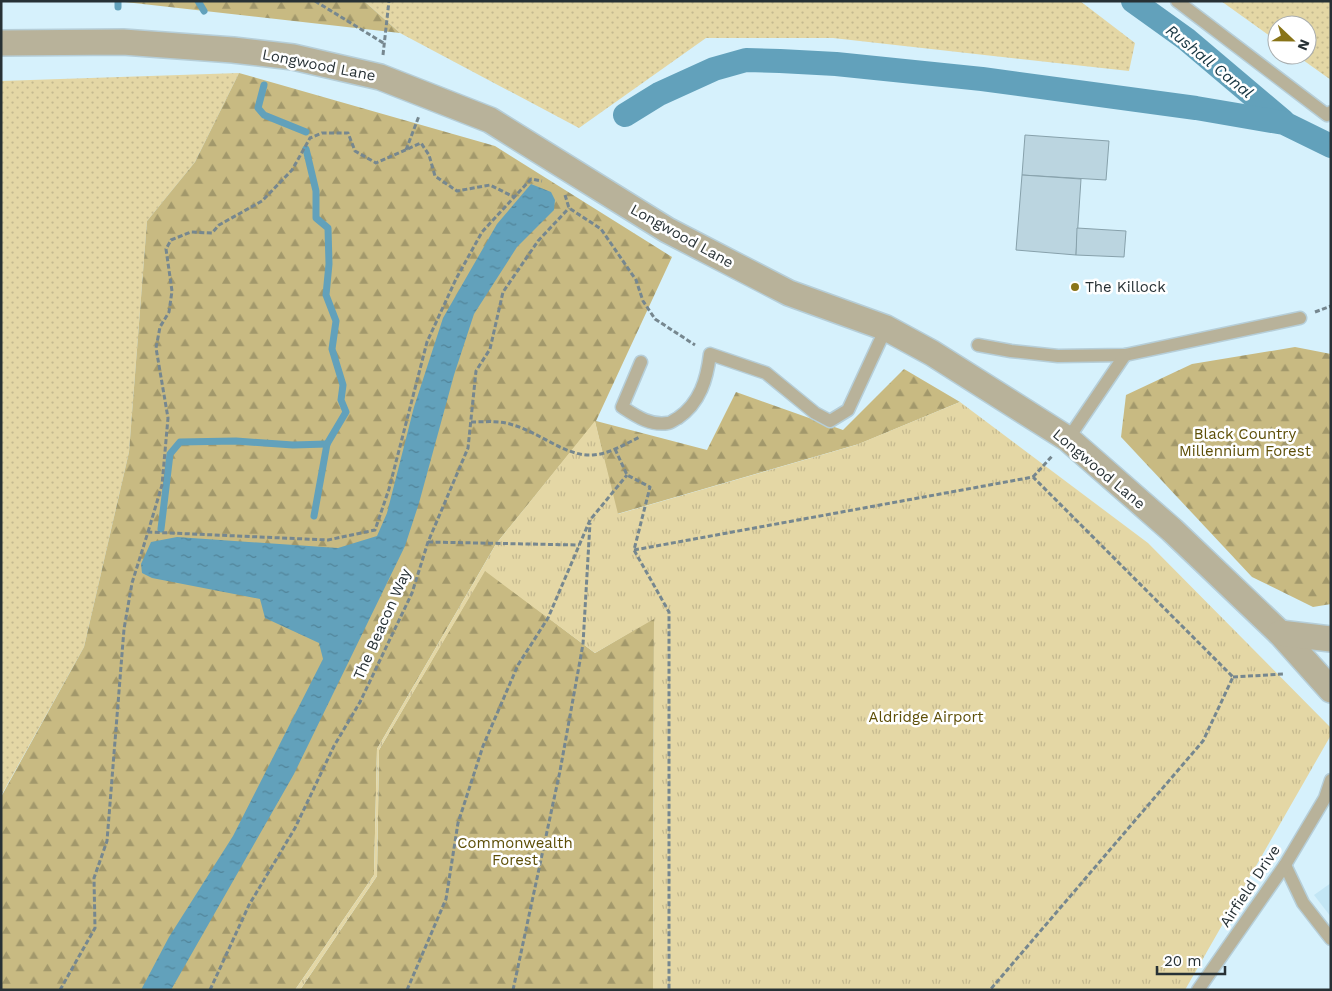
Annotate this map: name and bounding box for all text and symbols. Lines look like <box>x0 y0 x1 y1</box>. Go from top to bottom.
north arrow <box>1267 15 1317 65</box>
water label: Rushall Canal <box>1162 21 1257 102</box>
text: N <box>1295 37 1313 53</box>
street label: Longwood Lane <box>261 45 377 85</box>
street label: Longwood Lane <box>627 200 737 272</box>
place label: The Killock <box>1085 278 1166 296</box>
marker: The Killock <box>1069 281 1081 293</box>
street label: Longwood Lane <box>1049 425 1149 513</box>
park label: Black Country Millennium Forest <box>1179 425 1312 460</box>
street label: The Beacon Way <box>349 565 415 682</box>
park label: Aldridge Airport <box>869 708 984 726</box>
park label: Commonwealth Forest <box>457 834 573 869</box>
street label: Airfield Drive <box>1216 842 1284 930</box>
scale bar <box>1157 944 1224 976</box>
text: 20 m <box>1164 952 1202 970</box>

